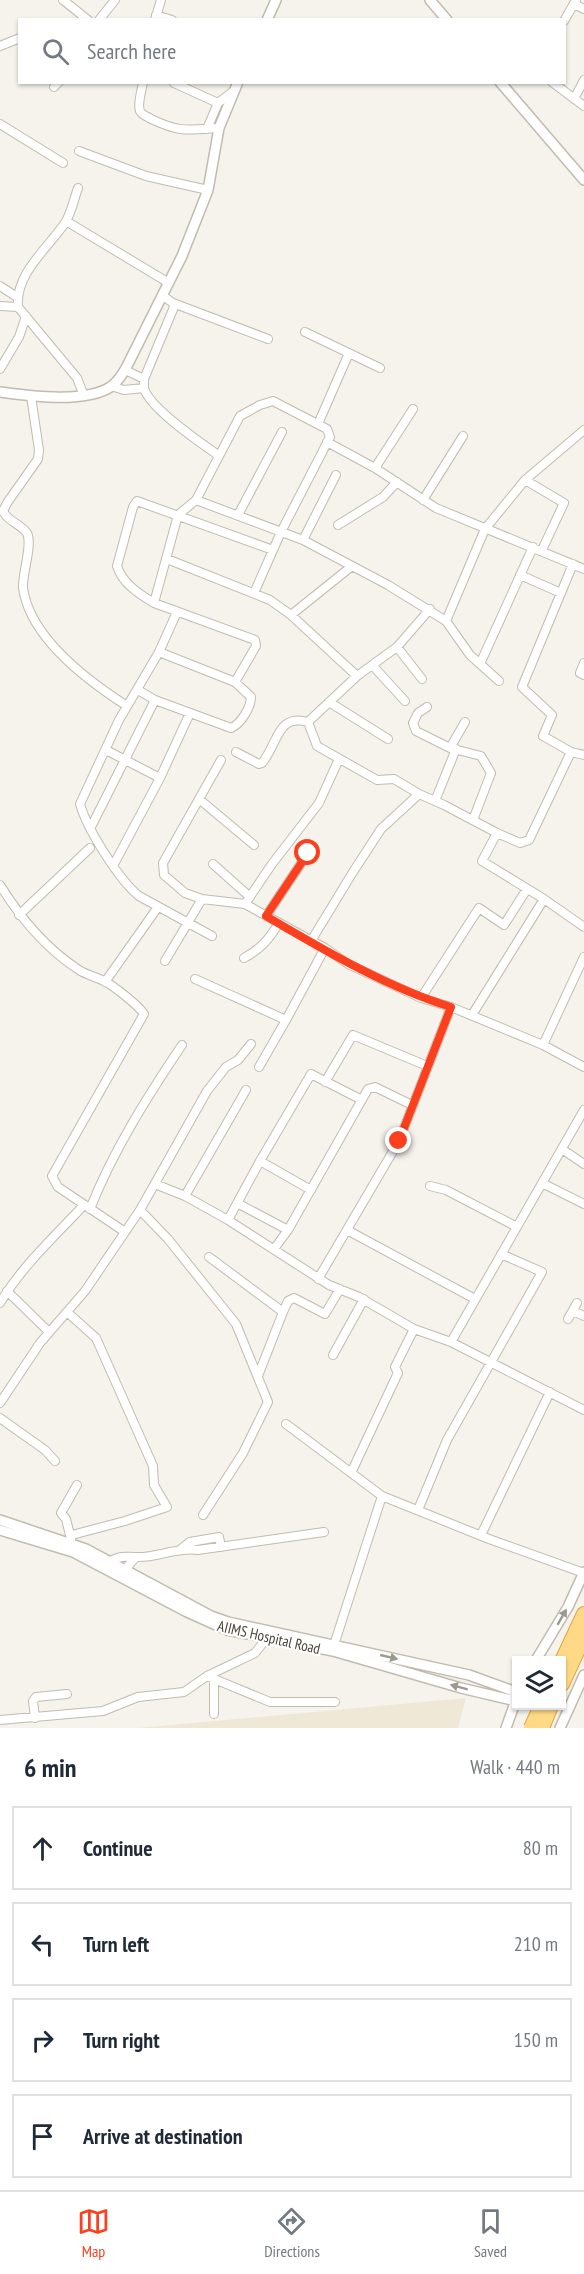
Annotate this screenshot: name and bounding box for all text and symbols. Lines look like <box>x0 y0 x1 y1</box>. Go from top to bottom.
search box <box>18 18 566 84</box>
icon: search <box>39 35 72 68</box>
text: Search here <box>87 37 176 65</box>
route start <box>294 839 320 865</box>
route end <box>385 1127 411 1153</box>
one-way arrow <box>556 1609 567 1625</box>
street label: AIIMS Hospital Road <box>216 1616 322 1658</box>
one-way arrow <box>380 1653 398 1663</box>
map controls <box>512 1656 566 1710</box>
button: layers <box>512 1656 566 1710</box>
one-way arrow <box>450 1682 468 1692</box>
text: 6 min <box>24 1751 77 1784</box>
text: Walk · 440 m <box>470 1754 560 1780</box>
icon: ahead <box>26 1832 59 1865</box>
text: Continue <box>83 1834 153 1862</box>
text: 80 m <box>523 1835 558 1861</box>
icon: left <box>26 1928 59 1961</box>
text: Turn left <box>83 1930 149 1958</box>
text: 210 m <box>514 1931 558 1957</box>
icon: right <box>26 2024 59 2057</box>
text: Turn right <box>83 2026 160 2054</box>
text: 150 m <box>514 2027 558 2053</box>
icon: arrive <box>26 2120 59 2153</box>
text: Arrive at destination <box>83 2122 243 2150</box>
tab: Map <box>77 2205 110 2261</box>
tab: Directions <box>264 2205 320 2261</box>
tab: Saved <box>474 2205 507 2261</box>

